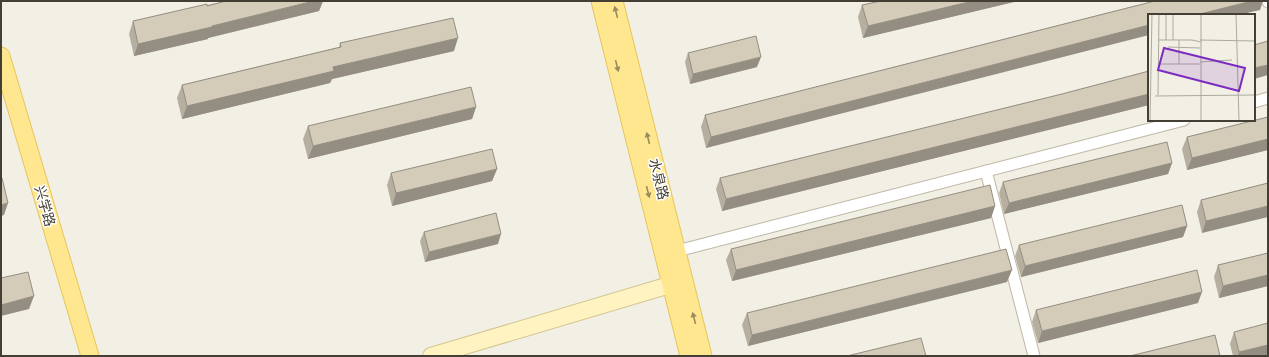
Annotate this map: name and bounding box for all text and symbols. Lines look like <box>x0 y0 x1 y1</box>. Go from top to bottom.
one-way arrow <box>613 6 619 18</box>
inset map <box>1148 14 1255 121</box>
one-way arrow <box>614 60 620 72</box>
one-way arrow <box>645 132 651 144</box>
street label: 水泉路 <box>646 156 673 201</box>
street label: 兴学路 <box>32 183 59 228</box>
one-way arrow <box>645 186 651 198</box>
one-way arrow <box>691 312 697 324</box>

